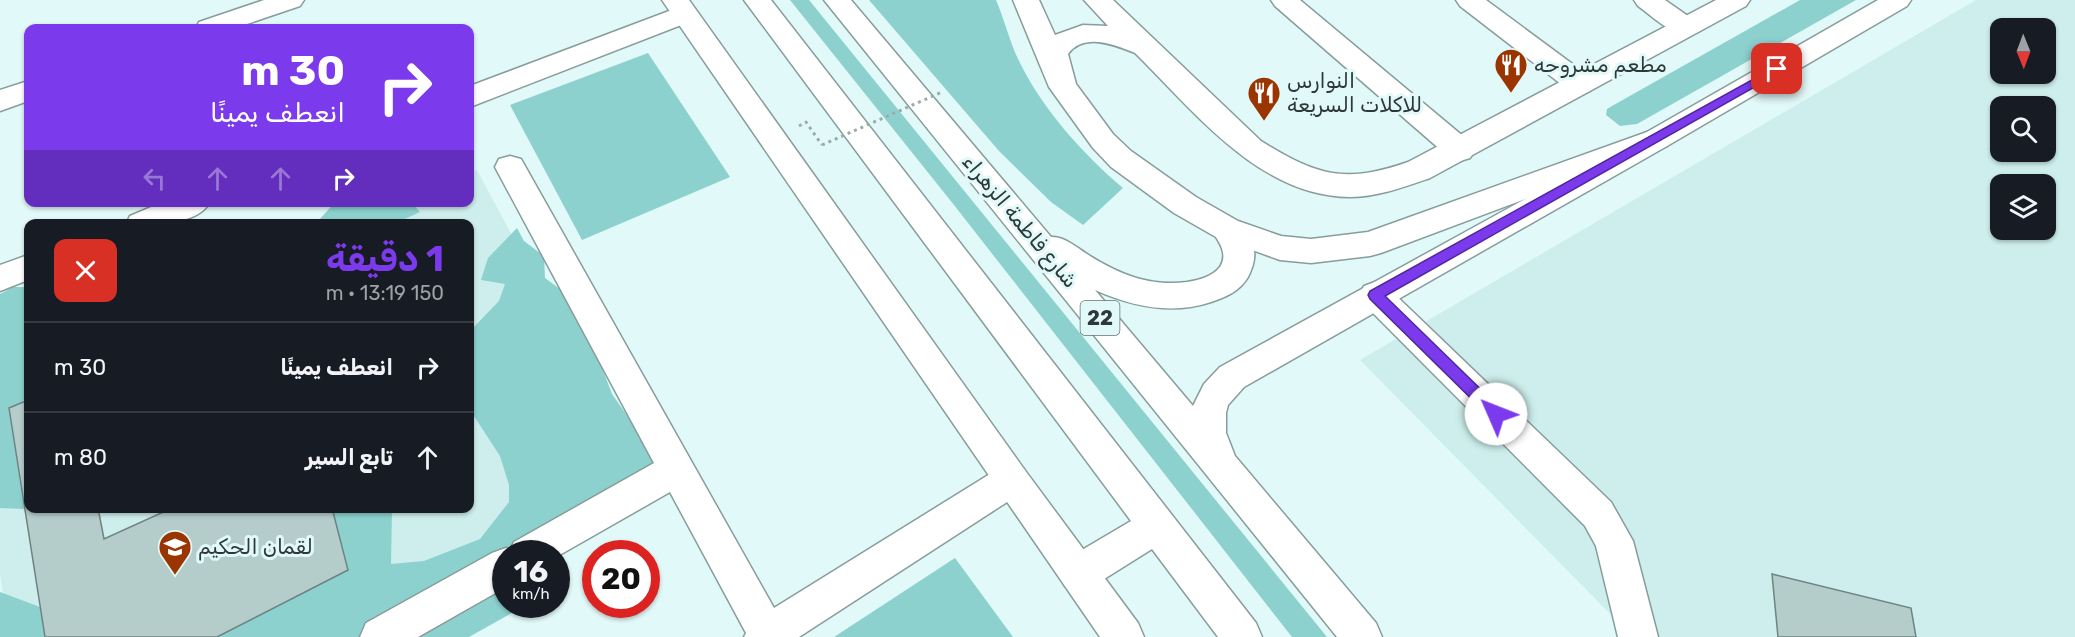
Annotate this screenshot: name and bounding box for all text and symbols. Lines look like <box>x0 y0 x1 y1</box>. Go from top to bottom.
north arrow <box>1990 18 2056 84</box>
map controls <box>1990 18 2056 240</box>
pin <box>1751 43 1802 94</box>
text: 30 m <box>241 46 345 96</box>
restaurant icon: مطعم مشروحه <box>1493 47 1529 94</box>
icon: right <box>366 48 444 126</box>
place label: مطعم مشروحه <box>1534 52 1667 79</box>
icon: arrive <box>1760 52 1793 85</box>
place label: النوارس للاكلات السريعة <box>1287 68 1422 117</box>
restaurant icon: النوارس للاكلات السريعة <box>1246 75 1282 122</box>
button: search <box>1990 96 2056 162</box>
text: انعطف يمينًا <box>210 97 345 129</box>
street label: شارع فاطمة الزهراء <box>956 149 1084 294</box>
icon: left <box>138 162 171 195</box>
icon: ahead <box>201 162 234 195</box>
icon: ahead <box>264 162 297 195</box>
icon: right <box>327 162 360 195</box>
button: layers <box>1990 174 2056 240</box>
text: 1 دقيقة <box>326 237 444 280</box>
button: close <box>54 239 117 302</box>
text: 150 m · 13:19 <box>326 281 444 305</box>
road number: 22 <box>1080 301 1120 335</box>
icon: right <box>411 351 444 384</box>
text: 30 m <box>54 354 106 381</box>
text: انعطف يمينًا <box>280 354 393 381</box>
position arrow <box>1464 382 1528 446</box>
icon: ahead <box>411 441 444 474</box>
text: 80 m <box>54 444 107 471</box>
text: تابع السير <box>305 444 393 471</box>
school or university icon: لقمان الحكيم <box>157 529 193 576</box>
place label: لقمان الحكيم <box>198 534 313 561</box>
speed limit sign: 20 <box>582 540 660 618</box>
text: 16 <box>514 554 548 590</box>
text: km/h <box>512 585 550 603</box>

